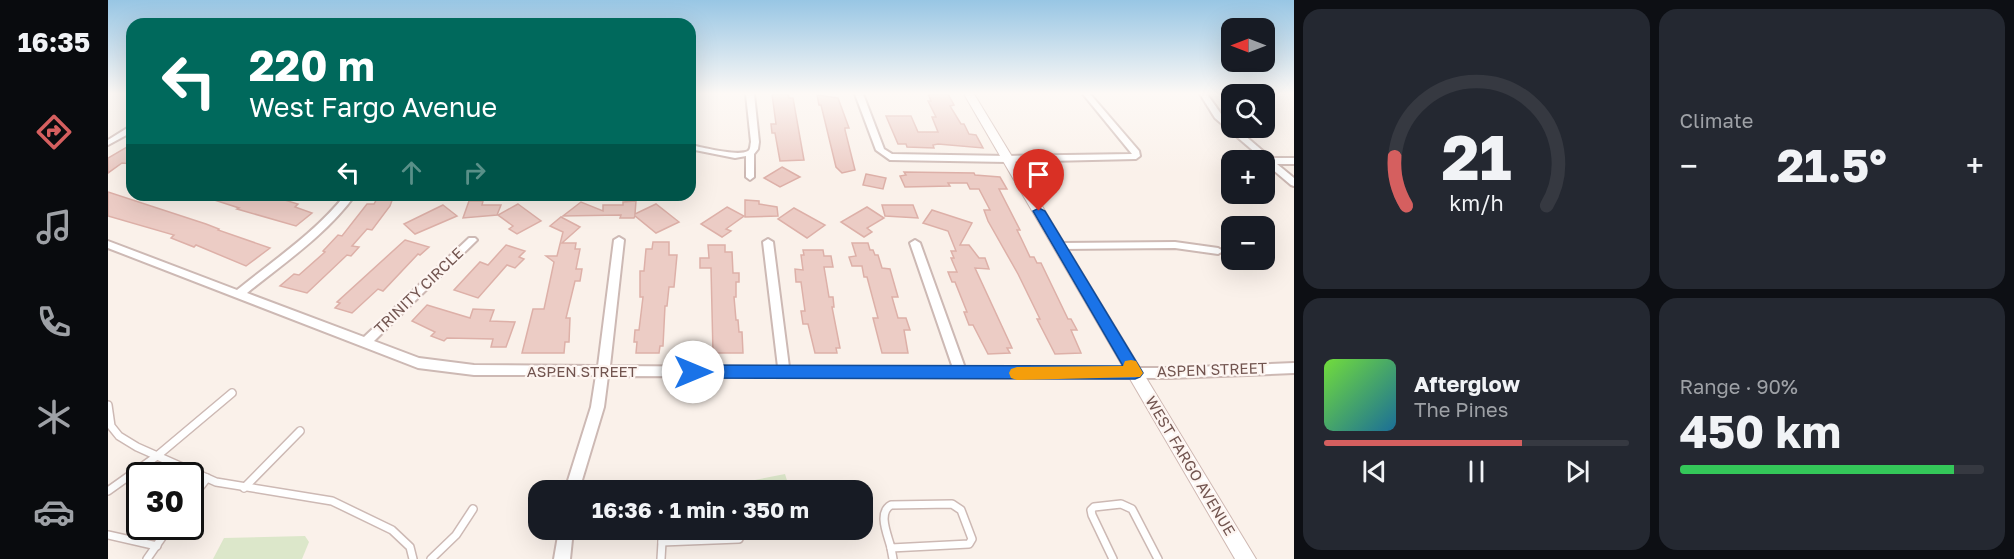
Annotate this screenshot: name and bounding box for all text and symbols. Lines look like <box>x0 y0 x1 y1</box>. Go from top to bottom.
north arrow <box>1221 18 1275 72</box>
map controls <box>1221 18 1275 270</box>
text: 16:35 <box>18 26 90 58</box>
text: 220 m <box>249 40 375 90</box>
icon: left <box>150 42 228 120</box>
button: search <box>1221 84 1275 138</box>
text: West Fargo Avenue <box>249 91 497 123</box>
text: Climate <box>1680 108 1753 132</box>
icon: directions <box>33 111 75 153</box>
text: 21 <box>1441 119 1511 194</box>
text: 21.5° <box>1777 138 1887 192</box>
text: − <box>1680 146 1698 185</box>
text: + <box>1966 146 1984 185</box>
pin <box>1013 149 1064 211</box>
button: + <box>1221 150 1275 204</box>
icon: left <box>332 156 365 189</box>
icon: ahead <box>395 156 428 189</box>
icon: right <box>458 156 491 189</box>
icon: arrive <box>1022 158 1055 191</box>
text: km/h <box>1449 190 1504 216</box>
icon: music <box>33 206 75 248</box>
button: − <box>1221 216 1275 270</box>
street label: TRINITY CIRCLE <box>370 243 466 337</box>
icon: phone <box>33 301 75 343</box>
position arrow <box>661 340 725 404</box>
street label: ASPEN STREET <box>1157 358 1267 380</box>
street label: ASPEN STREET <box>527 362 637 380</box>
text: Afterglow <box>1414 370 1520 397</box>
text: Range · 90% <box>1680 374 1798 398</box>
street label: WEST FARGO AVENUE <box>1142 393 1240 538</box>
icon: climate <box>33 396 75 438</box>
text: The Pines <box>1414 397 1508 421</box>
text: 450 km <box>1680 404 1841 458</box>
icon: previous <box>1358 455 1391 488</box>
icon: pause <box>1460 455 1493 488</box>
icon: next <box>1561 455 1594 488</box>
speed limit sign: 30 <box>126 462 204 540</box>
icon: car <box>33 491 75 533</box>
text: 16:36 · 1 min · 350 m <box>592 496 809 523</box>

